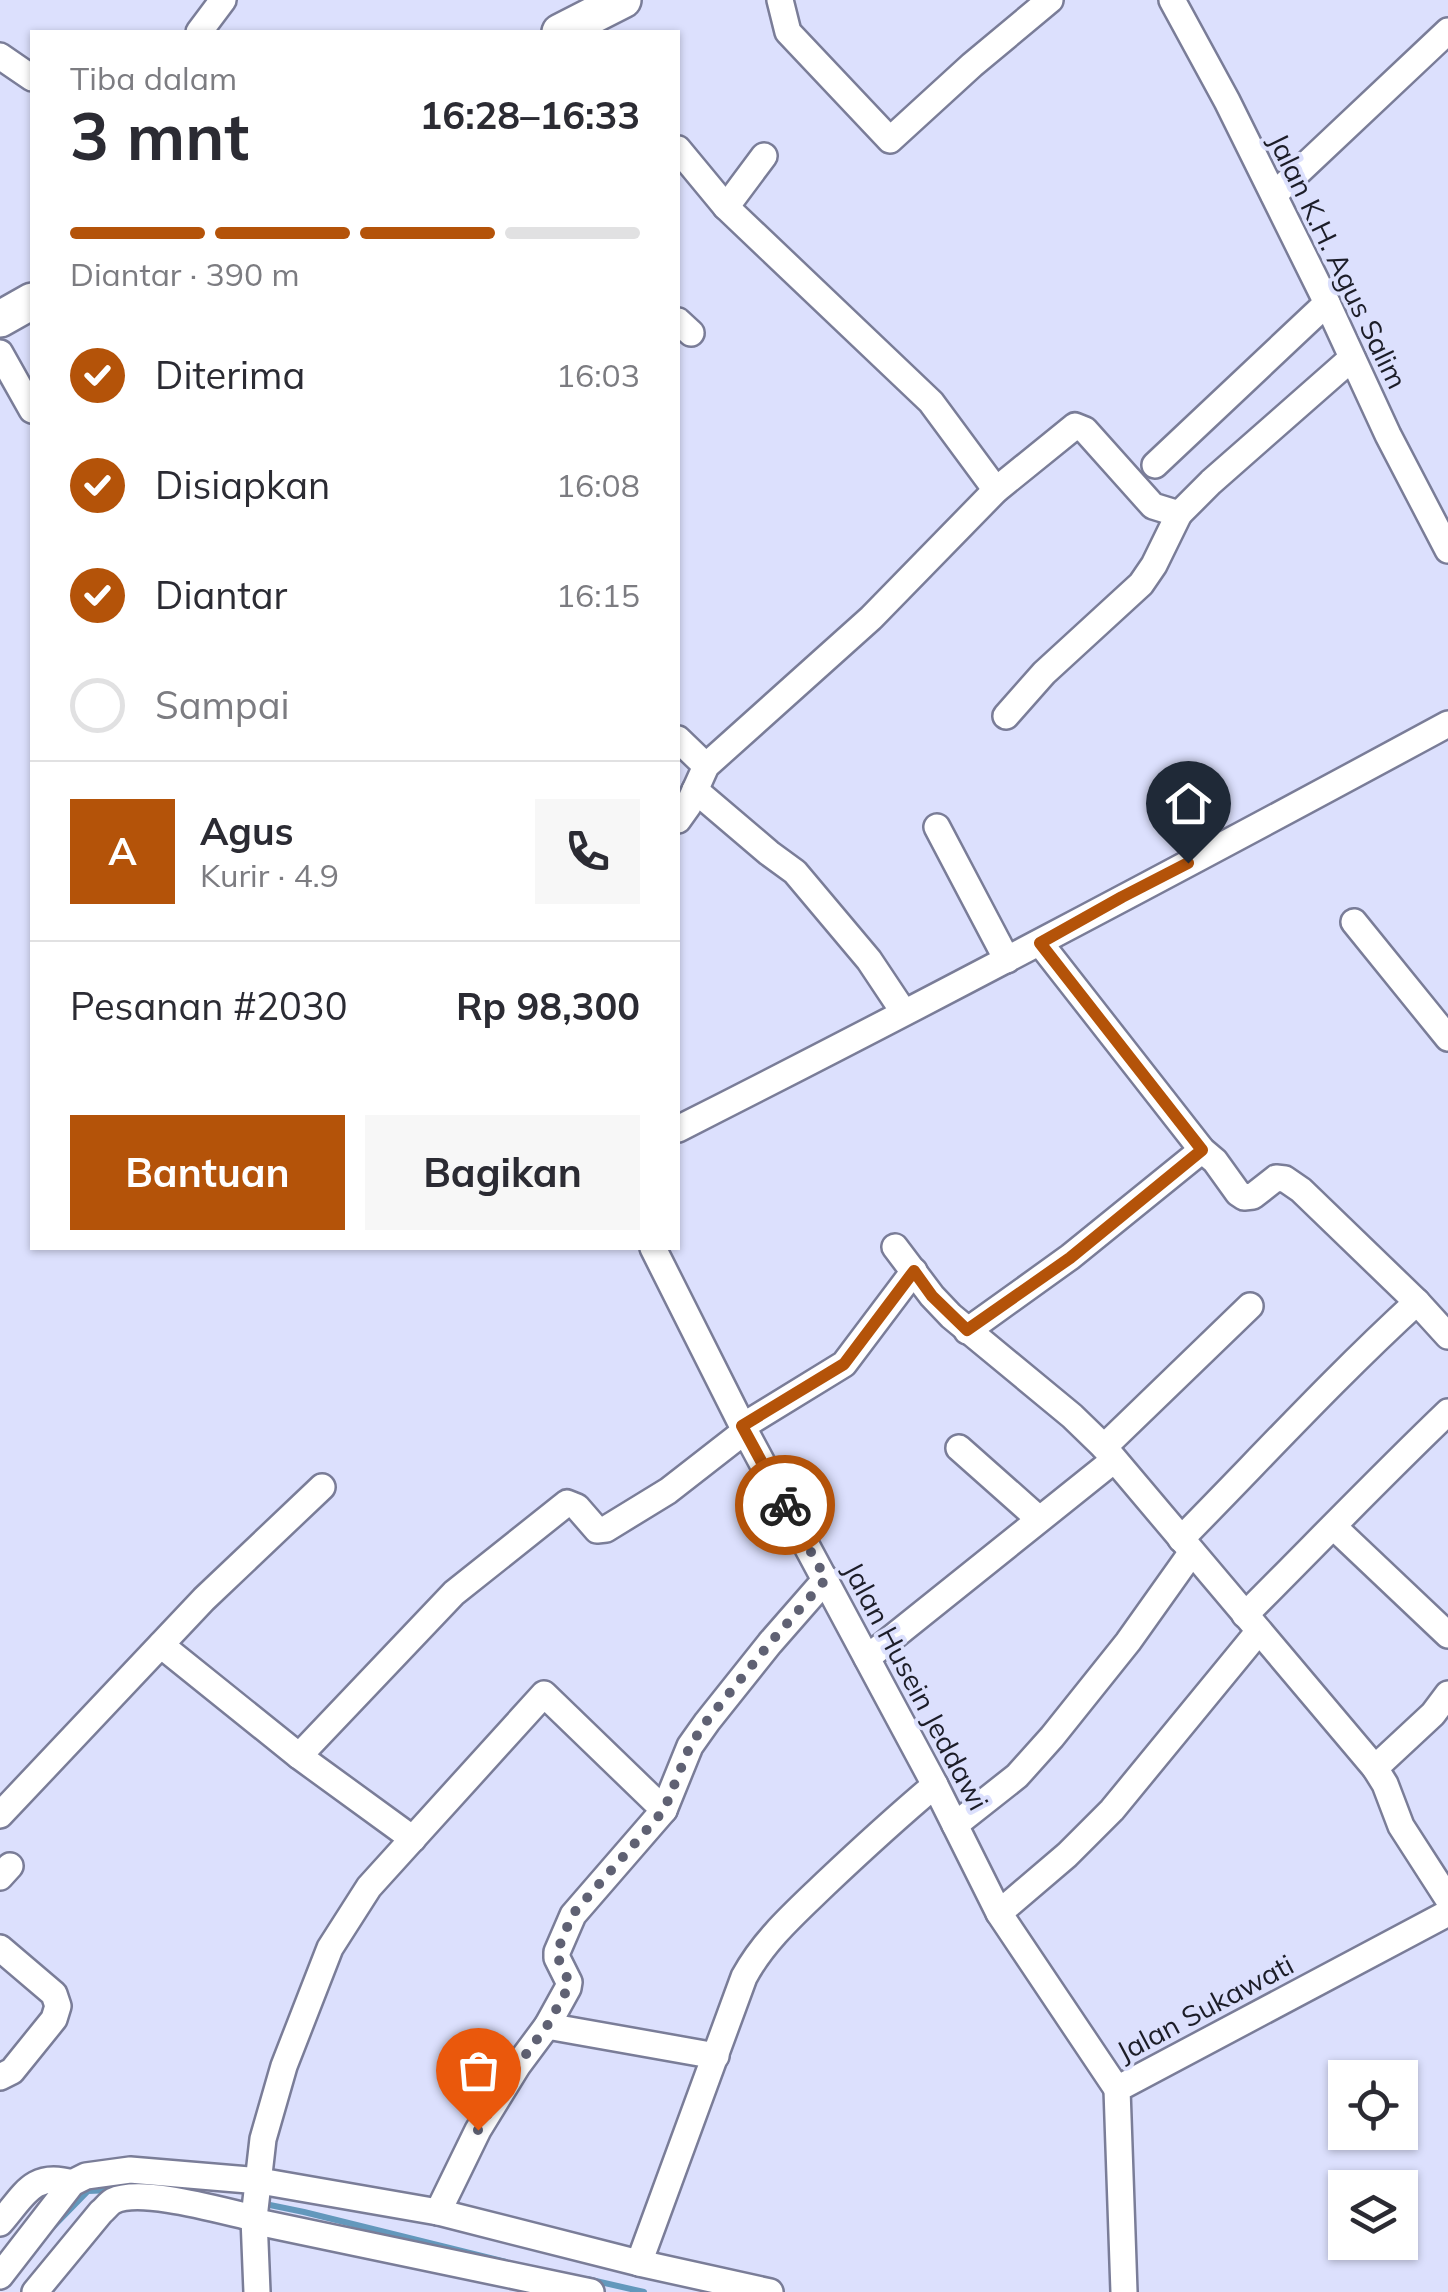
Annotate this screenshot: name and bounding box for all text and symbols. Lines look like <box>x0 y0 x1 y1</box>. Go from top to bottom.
text: Tiba dalam <box>70 58 237 98</box>
text: 16:28–16:33 <box>420 91 640 139</box>
text: 3 mnt <box>70 95 249 176</box>
street label: Jalan K.H. Agus Salim <box>1261 127 1415 394</box>
text: Diantar · 390 m <box>70 254 300 294</box>
icon: check <box>70 348 125 403</box>
text: Diterima <box>155 351 305 399</box>
text: 16:03 <box>556 355 640 395</box>
icon: check <box>70 458 125 513</box>
text: Disiapkan <box>155 461 330 509</box>
text: 16:08 <box>556 465 640 505</box>
icon: check <box>70 568 125 623</box>
text: Diantar <box>155 571 287 619</box>
text: 16:15 <box>556 575 640 615</box>
text: Sampai <box>155 681 289 729</box>
pin <box>1146 761 1231 864</box>
icon: home <box>1161 776 1216 831</box>
button: phone <box>535 799 640 904</box>
text: Agus <box>200 807 294 855</box>
text: A <box>108 827 137 875</box>
text: Kurir · 4.9 <box>200 855 339 895</box>
text: Pesanan #2030 <box>70 982 347 1030</box>
text: Rp 98,300 <box>456 982 640 1030</box>
button: Bantuan <box>70 1115 345 1230</box>
button: Bagikan <box>365 1115 640 1230</box>
courier <box>735 1455 835 1555</box>
icon: bike <box>758 1478 813 1533</box>
street label: Jalan Husein Jeddawi <box>836 1556 997 1816</box>
street label: Jalan Sukawati <box>1110 1946 1299 2069</box>
pin <box>436 2028 521 2131</box>
icon: bag <box>451 2043 506 2098</box>
map controls <box>1328 2060 1418 2260</box>
button: locate <box>1328 2060 1418 2150</box>
button: layers <box>1328 2170 1418 2260</box>

